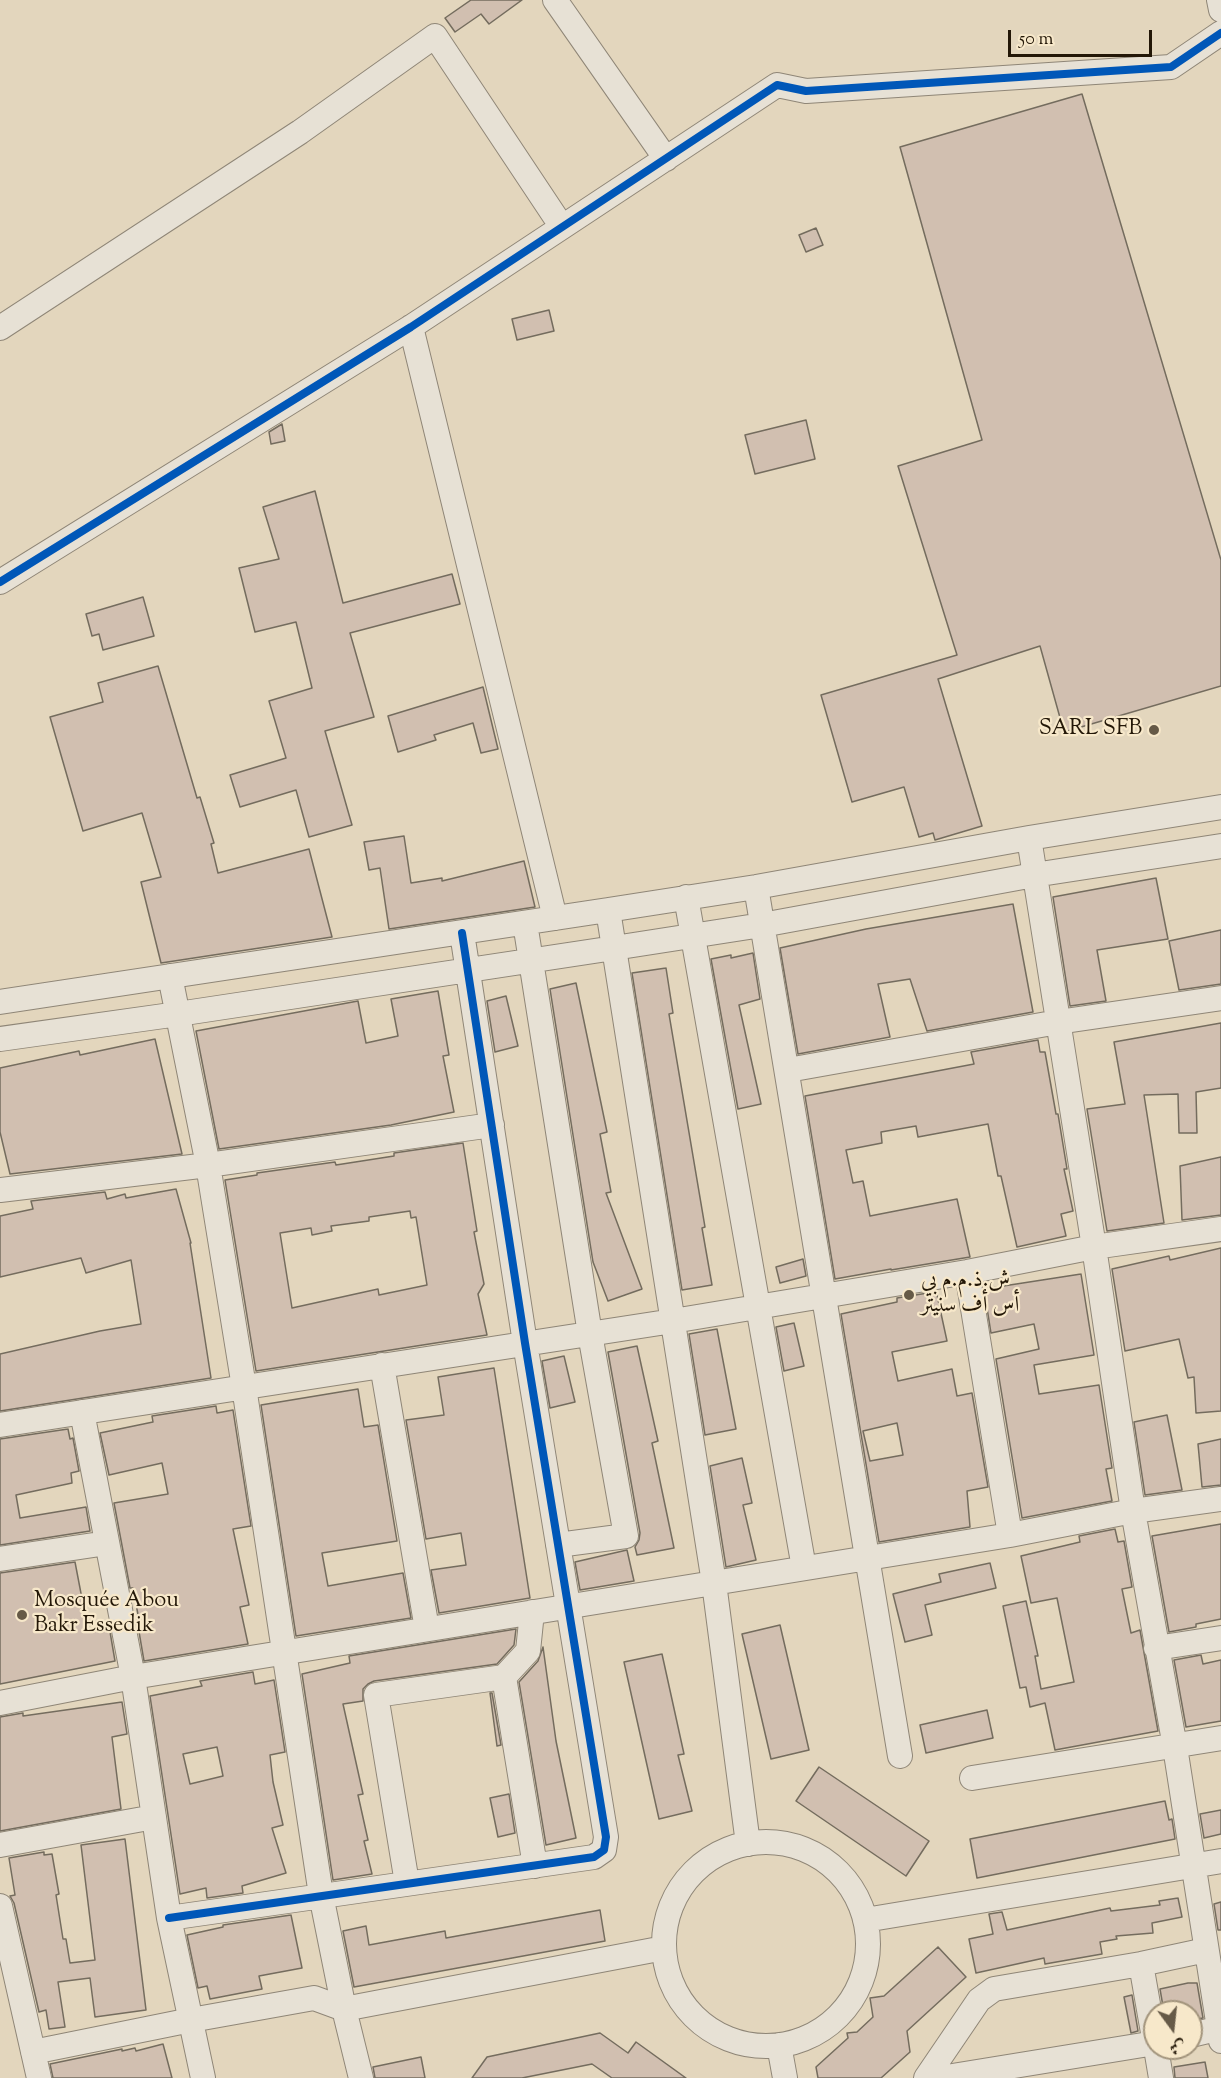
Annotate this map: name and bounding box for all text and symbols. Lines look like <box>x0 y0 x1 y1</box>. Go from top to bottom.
scale bar <box>1011 18 1155 56</box>
text: 50 m <box>1019 27 1053 53</box>
place label: SARL SFB <box>1039 717 1142 743</box>
marker: SARL SFB <box>1147 723 1161 737</box>
place label: ش.ذ.م.م بي أس أف سنيتر <box>921 1269 1019 1320</box>
marker: ش.ذ.م.م بي أس أف سنيتر <box>902 1288 916 1302</box>
place label: Mosquée Abou Bakr Essedik <box>34 1589 179 1640</box>
marker: Mosquée Abou Bakr Essedik <box>15 1608 29 1622</box>
north arrow <box>1143 2000 1203 2060</box>
text: ش <box>1167 2033 1188 2059</box>

